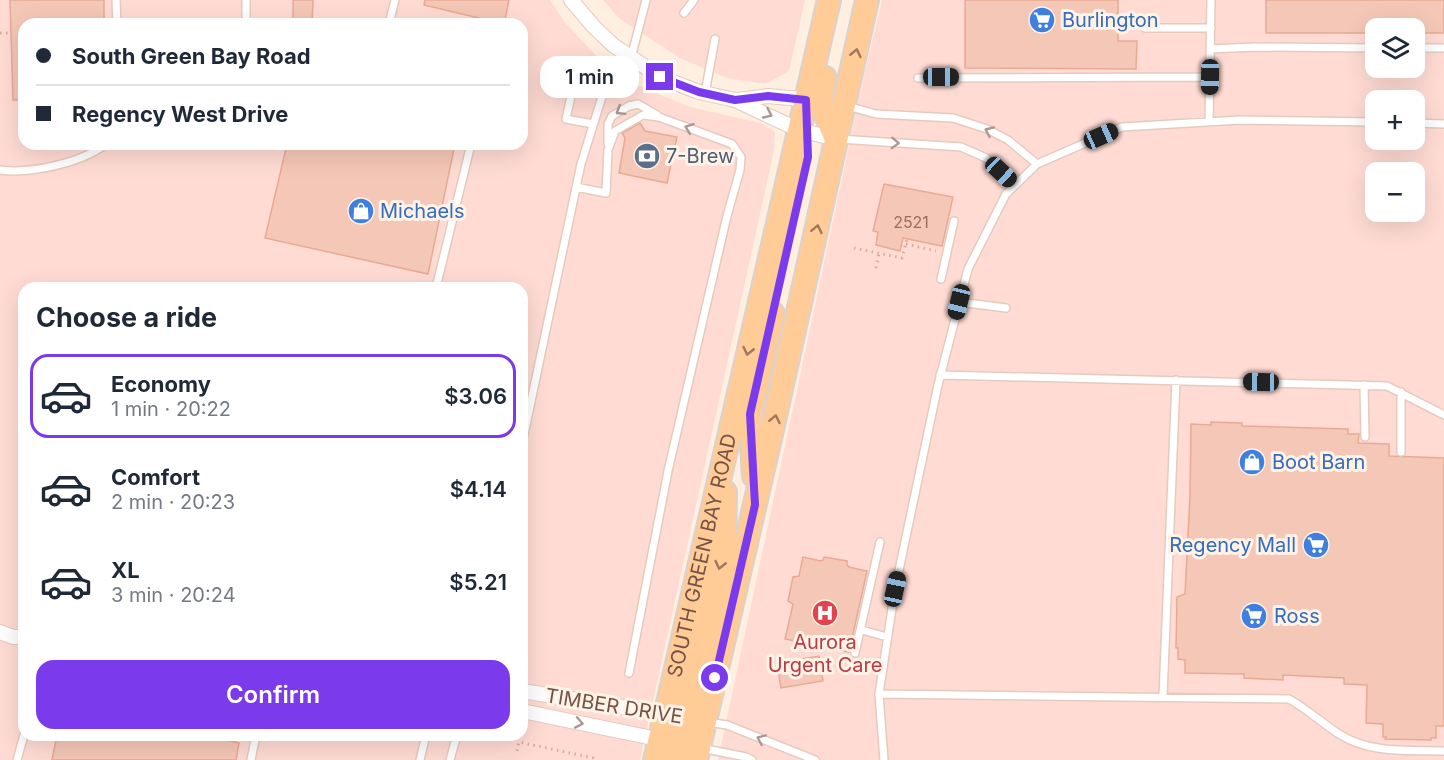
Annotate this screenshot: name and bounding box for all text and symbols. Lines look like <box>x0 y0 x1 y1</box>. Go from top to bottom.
supermarket icon: Burlington <box>1027 5 1057 35</box>
place label: Burlington <box>1062 8 1159 32</box>
map controls <box>1365 18 1425 222</box>
button: layers <box>1365 18 1425 78</box>
text: South Green Bay Road <box>72 43 311 69</box>
one-way arrow <box>848 48 861 58</box>
callout: 1 min <box>540 56 639 98</box>
car <box>1201 59 1219 95</box>
route end <box>646 63 673 90</box>
text: 1 min <box>565 65 614 89</box>
car <box>923 68 959 86</box>
button: + <box>1365 90 1425 150</box>
text: Regency West Drive <box>72 101 288 127</box>
one-way arrow <box>616 104 627 115</box>
one-way arrow <box>761 107 772 119</box>
car <box>1081 120 1121 152</box>
one-way arrow <box>685 123 695 136</box>
one-way arrow <box>985 126 996 138</box>
one-way arrow <box>890 137 899 150</box>
bank icon: 7-Brew <box>632 141 662 171</box>
place label: 7-Brew <box>666 144 734 168</box>
car <box>982 153 1020 191</box>
button: − <box>1365 162 1425 222</box>
shop icon: Michaels <box>346 196 376 226</box>
place label: Michaels <box>380 199 464 223</box>
house number: 2521 <box>893 212 929 232</box>
one-way arrow <box>809 224 822 234</box>
car <box>946 282 972 322</box>
text: Choose a ride <box>36 301 217 334</box>
one-way arrow <box>743 346 756 356</box>
icon: car <box>39 369 93 423</box>
text: Economy <box>111 371 211 397</box>
car <box>1243 373 1279 391</box>
text: $3.06 <box>444 383 507 409</box>
text: 1 min · 20:22 <box>111 397 231 421</box>
one-way arrow <box>767 415 780 425</box>
street label: SOUTH GREEN BAY ROAD <box>662 431 741 680</box>
shop icon: Boot Barn <box>1237 447 1267 477</box>
place label: Boot Barn <box>1272 450 1365 474</box>
icon: car <box>39 462 93 516</box>
text: Comfort <box>111 464 200 490</box>
text: $4.14 <box>450 476 507 502</box>
text: 2 min · 20:23 <box>111 490 235 514</box>
supermarket icon: Regency Mall <box>1301 530 1331 560</box>
place label: Regency Mall <box>1169 533 1296 557</box>
icon: car <box>39 555 93 609</box>
text: XL <box>111 557 140 583</box>
one-way arrow <box>715 560 728 570</box>
text: $5.21 <box>449 569 507 595</box>
car <box>882 570 908 608</box>
text: 3 min · 20:24 <box>111 583 236 607</box>
hospital icon: Aurora Urgent Care <box>810 598 840 628</box>
supermarket icon: Ross <box>1239 601 1269 631</box>
place label: Ross <box>1274 604 1320 628</box>
place label: Aurora Urgent Care <box>768 630 882 677</box>
button: Confirm <box>36 660 510 729</box>
route start <box>701 664 728 691</box>
street label: TIMBER DRIVE <box>544 683 684 729</box>
one-way arrow <box>574 716 584 729</box>
one-way arrow <box>756 734 767 746</box>

